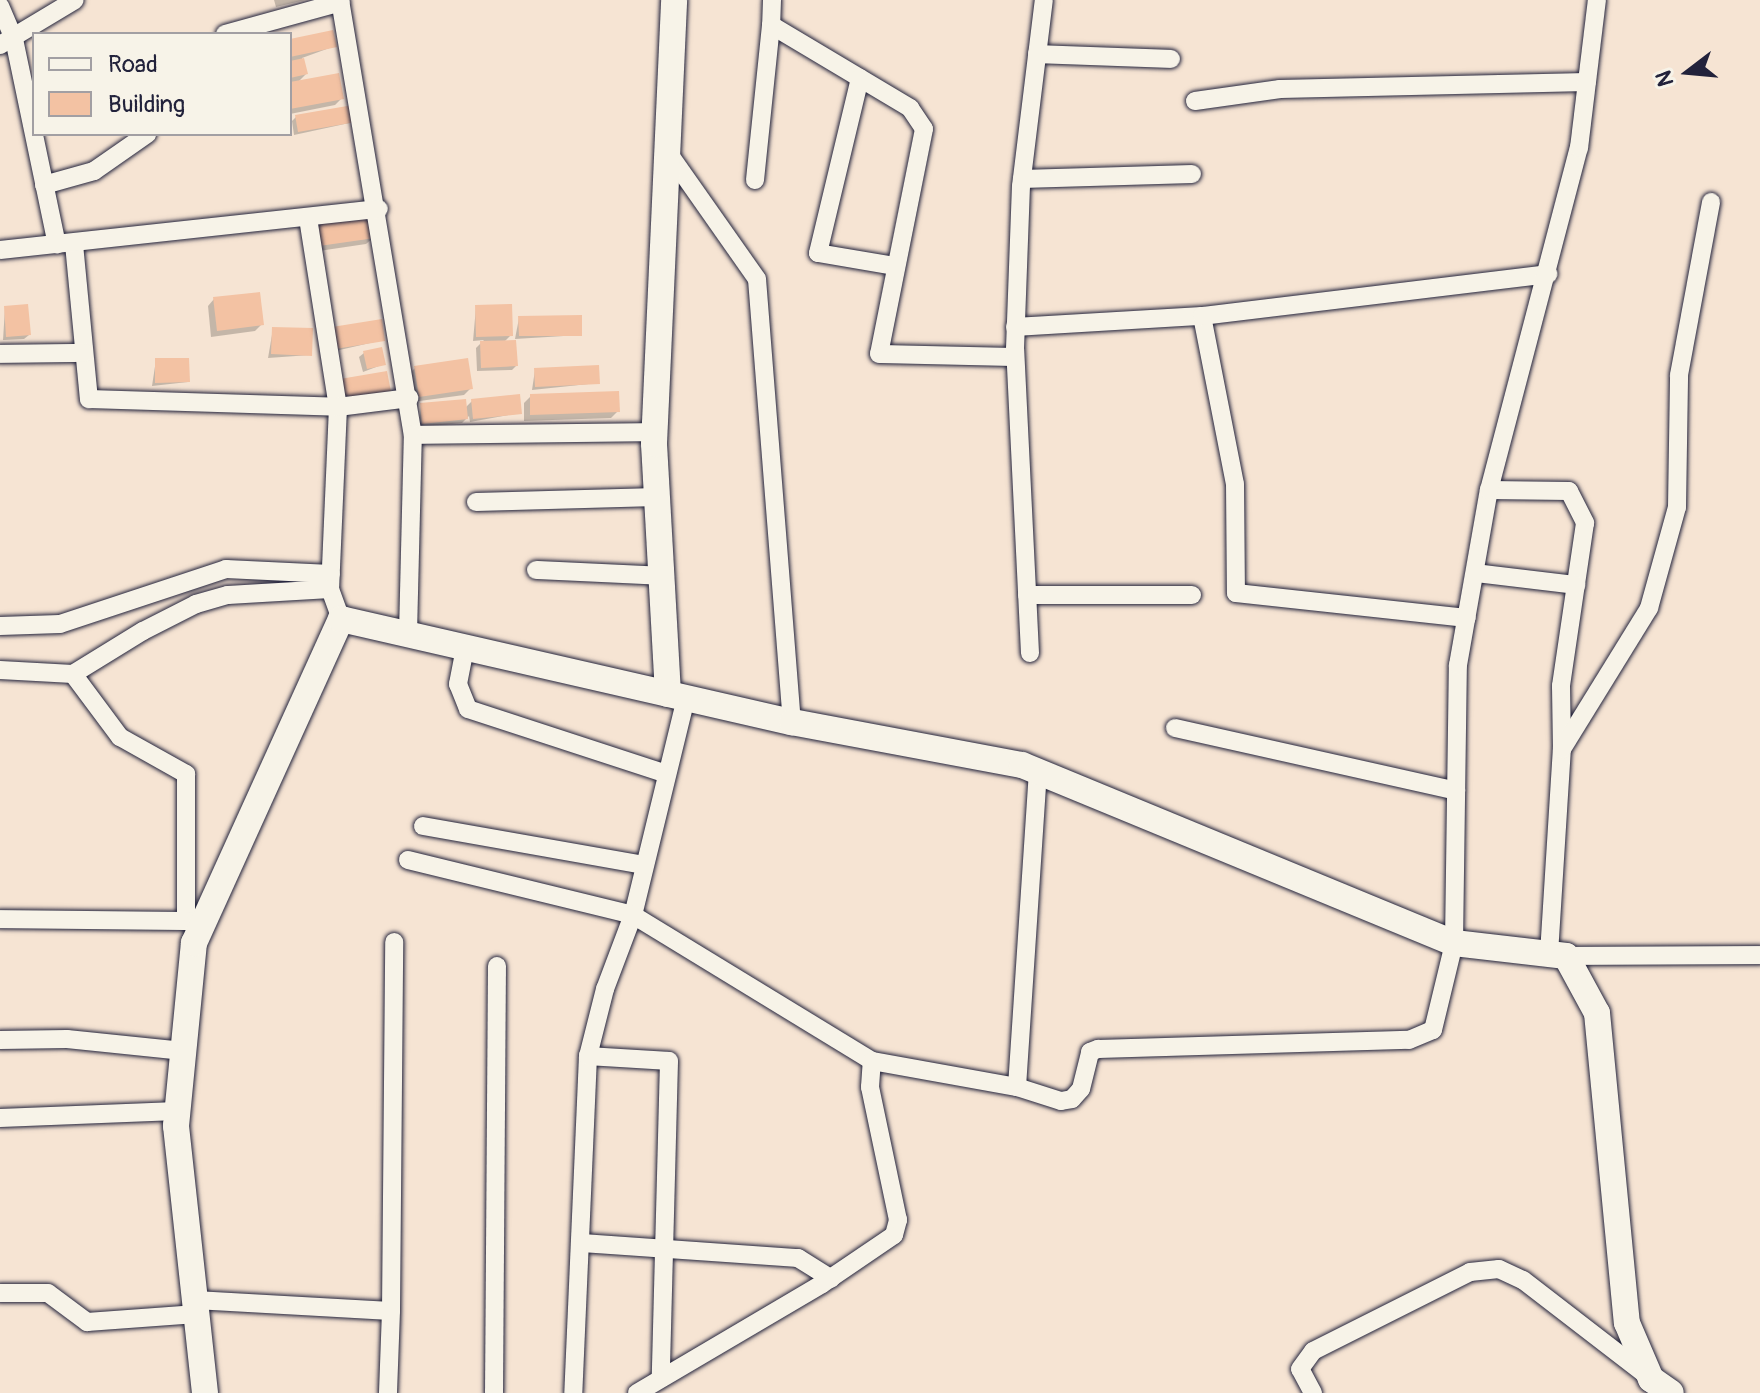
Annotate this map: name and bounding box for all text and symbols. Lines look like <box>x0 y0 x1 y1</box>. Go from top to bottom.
legend <box>32 32 292 136</box>
north arrow <box>1648 32 1728 112</box>
text: Road <box>108 50 158 79</box>
text: N <box>1649 68 1680 90</box>
text: Building <box>108 90 185 119</box>

